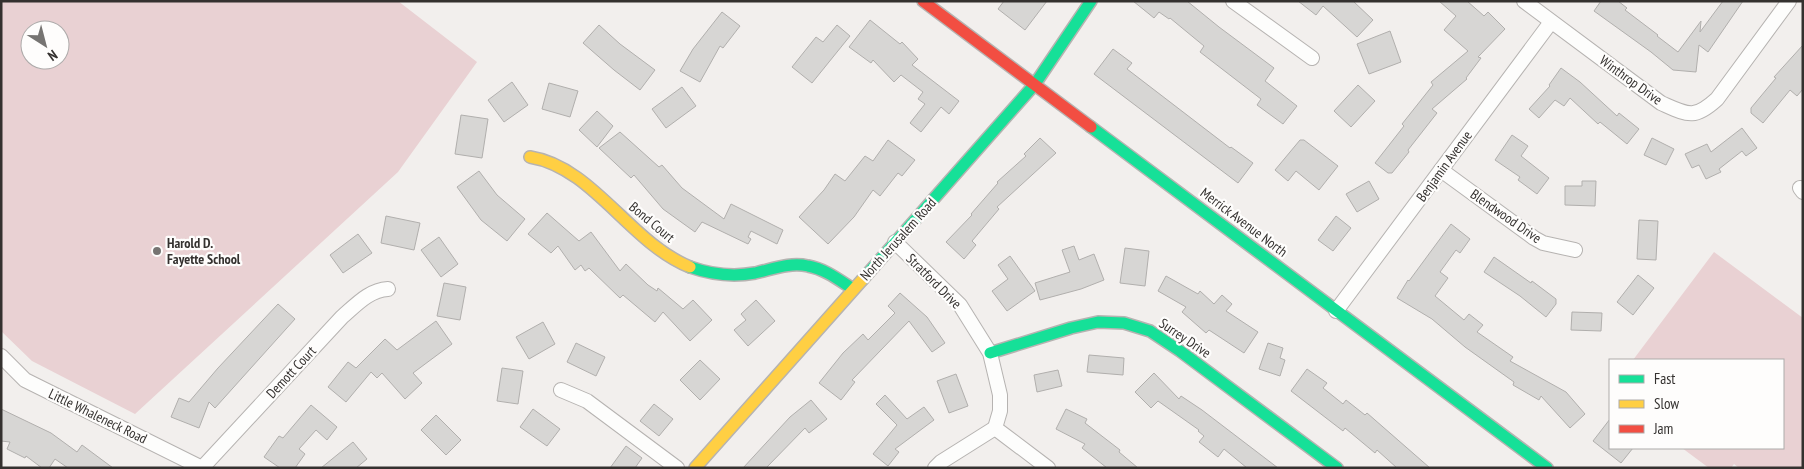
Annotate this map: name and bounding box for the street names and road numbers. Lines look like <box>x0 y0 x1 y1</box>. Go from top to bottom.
street label: Winthrop Drive <box>1596 51 1666 109</box>
street label: Benjamin Avenue <box>1412 127 1476 205</box>
street label: Merrick Avenue North <box>1197 183 1291 261</box>
street label: Blendwood Drive <box>1467 185 1545 247</box>
street label: North Jerusalem Road <box>856 194 940 284</box>
street label: Bond Court <box>626 198 679 246</box>
street label: Stratford Drive <box>903 250 966 313</box>
street label: Surrey Drive <box>1156 314 1214 362</box>
street label: Demott Court <box>262 342 320 402</box>
street label: Little Whaleneck Road <box>46 384 150 448</box>

